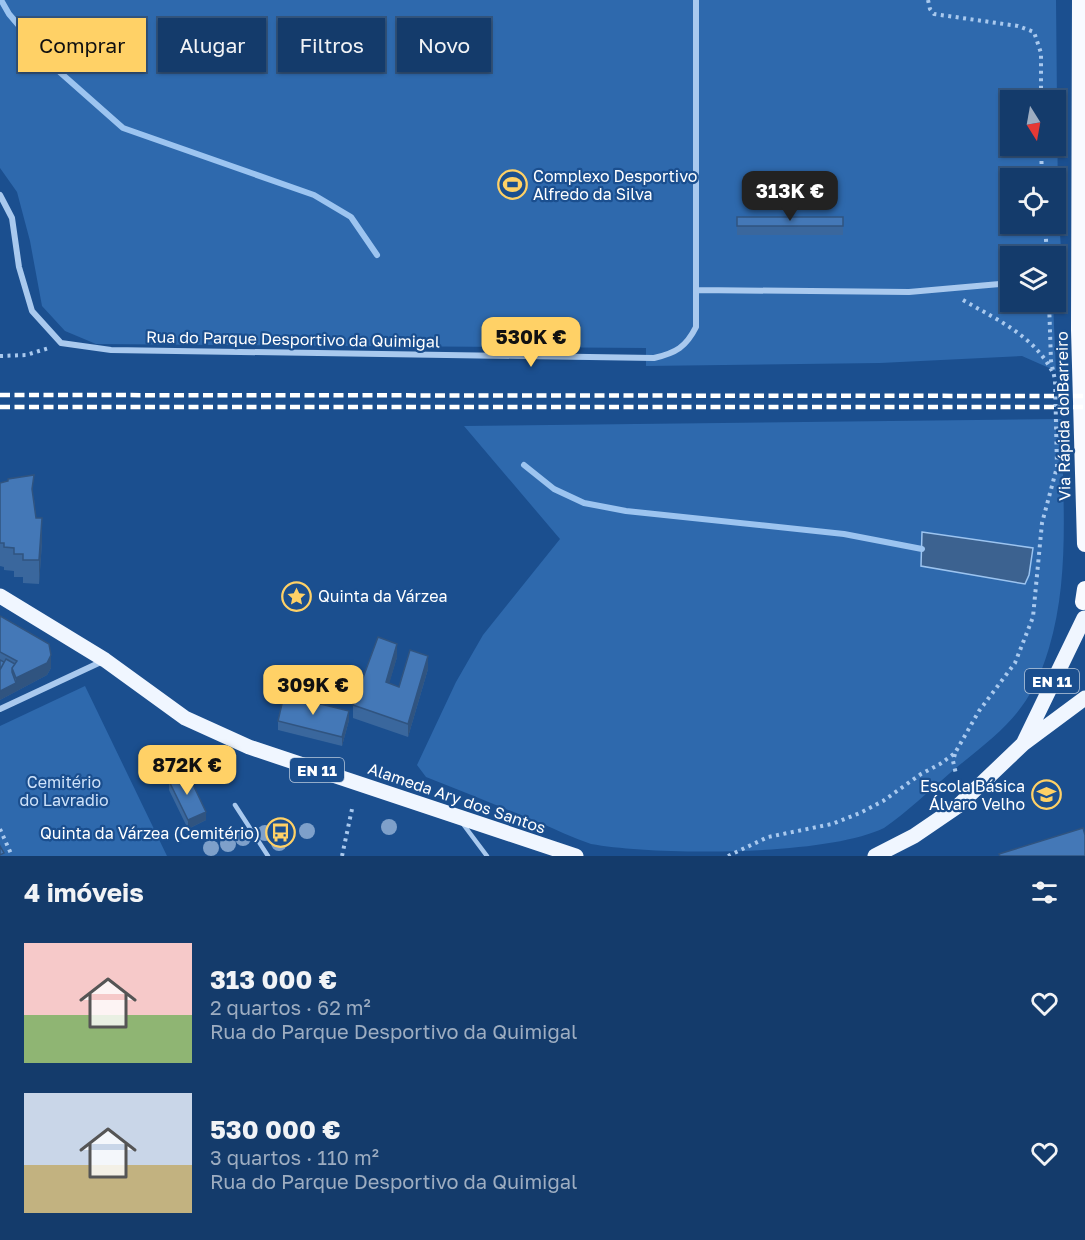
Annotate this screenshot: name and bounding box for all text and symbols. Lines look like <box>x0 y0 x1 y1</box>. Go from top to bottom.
chip: Comprar <box>18 18 146 72</box>
chip: Alugar <box>158 18 266 72</box>
chip: Filtros <box>278 18 385 72</box>
chip: Novo <box>397 18 491 72</box>
north arrow <box>1000 90 1066 156</box>
map controls <box>1000 90 1066 312</box>
place label: Complexo Desportivo Alfredo da Silva <box>533 166 697 204</box>
button: locate <box>1000 168 1066 234</box>
sports icon: Complexo Desportivo Alfredo da Silva <box>496 169 528 201</box>
pin: 313K € <box>741 171 839 222</box>
text: 313K € <box>756 178 824 202</box>
button: layers <box>1000 246 1066 312</box>
pin: 530K € <box>482 317 580 368</box>
text: 530K € <box>496 324 567 348</box>
street label: Rua do Parque Desportivo da Quimigal <box>146 326 440 352</box>
street label: Via Rápida do Barreiro <box>1052 331 1074 501</box>
place icon: Quinta da Várzea <box>281 580 313 612</box>
place label: Quinta da Várzea <box>318 586 448 606</box>
pin: 309K € <box>264 665 362 716</box>
road number: EN 11 <box>1025 669 1079 693</box>
text: 309K € <box>277 672 349 696</box>
pin: 872K € <box>138 745 236 796</box>
text: 872K € <box>152 752 222 776</box>
road number: EN 11 <box>290 758 344 782</box>
street label: Alameda Ary dos Santos <box>366 758 548 838</box>
park label: Cemitério do Lavradio <box>19 772 109 810</box>
place label: Escola Básica Álvaro Velho <box>920 776 1025 814</box>
school or university icon: Escola Básica Álvaro Velho <box>1030 779 1062 811</box>
bus stop icon: Quinta da Várzea (Cemitério) <box>265 817 297 849</box>
place label: Quinta da Várzea (Cemitério) <box>40 823 260 843</box>
icon: filters <box>1028 876 1061 909</box>
text: 4 imóveis <box>24 877 144 908</box>
text: 313 000 € <box>210 964 337 995</box>
icon: home <box>72 967 144 1039</box>
icon: heart <box>1028 987 1061 1020</box>
text: 2 quartos · 62 m² <box>210 995 371 1019</box>
text: Rua do Parque Desportivo da Quimigal <box>210 1019 577 1043</box>
text: 530 000 € <box>210 1114 341 1145</box>
icon: home <box>72 1117 144 1189</box>
icon: heart <box>1028 1137 1061 1170</box>
text: 3 quartos · 110 m² <box>210 1145 379 1169</box>
text: Rua do Parque Desportivo da Quimigal <box>210 1169 577 1193</box>

